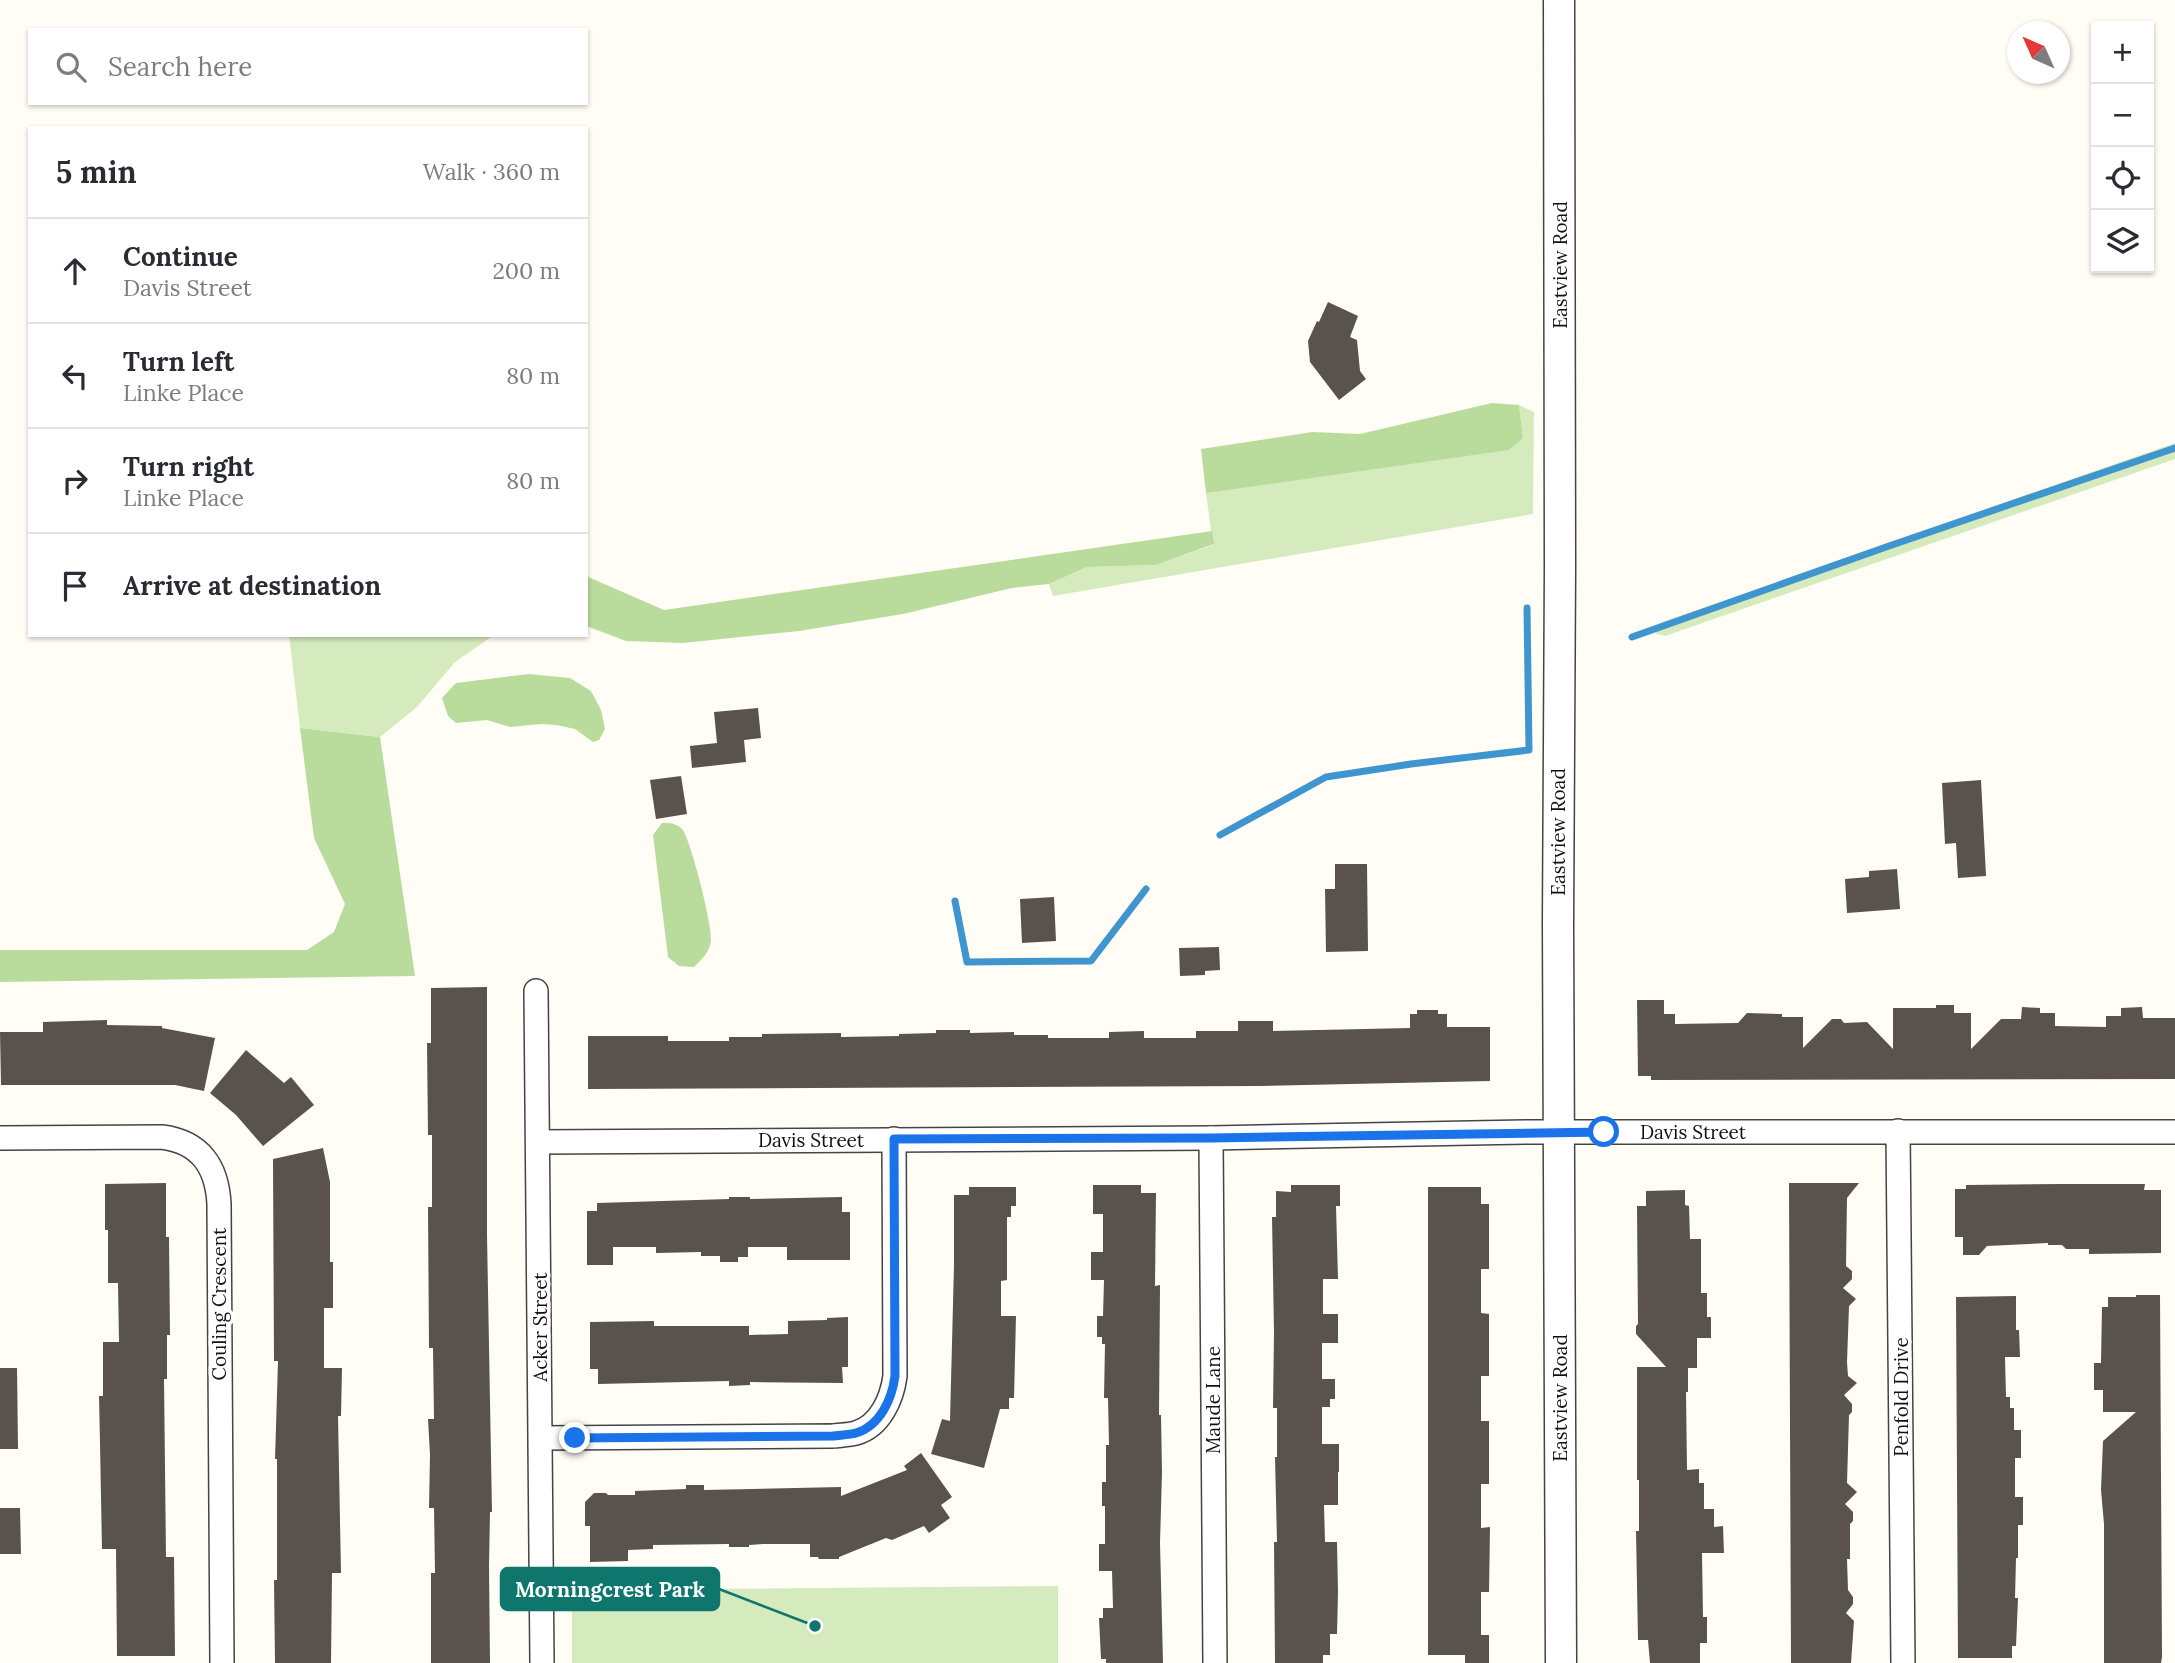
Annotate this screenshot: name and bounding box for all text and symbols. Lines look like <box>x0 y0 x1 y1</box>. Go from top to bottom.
north arrow <box>2007 21 2070 84</box>
map controls <box>2091 21 2154 273</box>
button: + <box>2091 21 2154 84</box>
search box <box>28 28 588 105</box>
icon: search <box>52 48 90 86</box>
text: Search here <box>108 50 252 83</box>
button: − <box>2091 84 2154 147</box>
button: locate <box>2091 147 2154 210</box>
text: 5 min <box>56 153 137 191</box>
text: Walk · 360 m <box>423 157 560 186</box>
street label: Eastview Road <box>1548 201 1572 329</box>
button: layers <box>2091 210 2154 273</box>
text: Continue <box>123 240 238 273</box>
icon: ahead <box>56 252 94 290</box>
text: 200 m <box>492 256 560 285</box>
text: Davis Street <box>123 273 252 302</box>
text: Turn left <box>123 345 234 378</box>
icon: left <box>56 357 94 395</box>
text: 80 m <box>506 361 560 390</box>
text: Linke Place <box>123 378 244 407</box>
text: Turn right <box>123 450 254 483</box>
icon: right <box>56 462 94 500</box>
text: 80 m <box>506 466 560 495</box>
text: Linke Place <box>123 483 244 512</box>
icon: arrive <box>56 567 94 605</box>
text: Arrive at destination <box>123 569 381 602</box>
street label: Eastview Road <box>1546 768 1570 896</box>
route start <box>1588 1116 1619 1147</box>
street label: Davis Street <box>1640 1120 1747 1144</box>
street label: Davis Street <box>758 1128 865 1152</box>
street label: Couling Crescent <box>207 1227 231 1380</box>
street label: Acker Street <box>528 1272 552 1383</box>
street label: Eastview Road <box>1548 1334 1572 1462</box>
street label: Penfold Drive <box>1889 1337 1913 1457</box>
street label: Maude Lane <box>1201 1346 1225 1454</box>
route end <box>559 1422 590 1453</box>
callout: Morningcrest Park <box>501 1568 719 1610</box>
text: Morningcrest Park <box>515 1576 706 1603</box>

